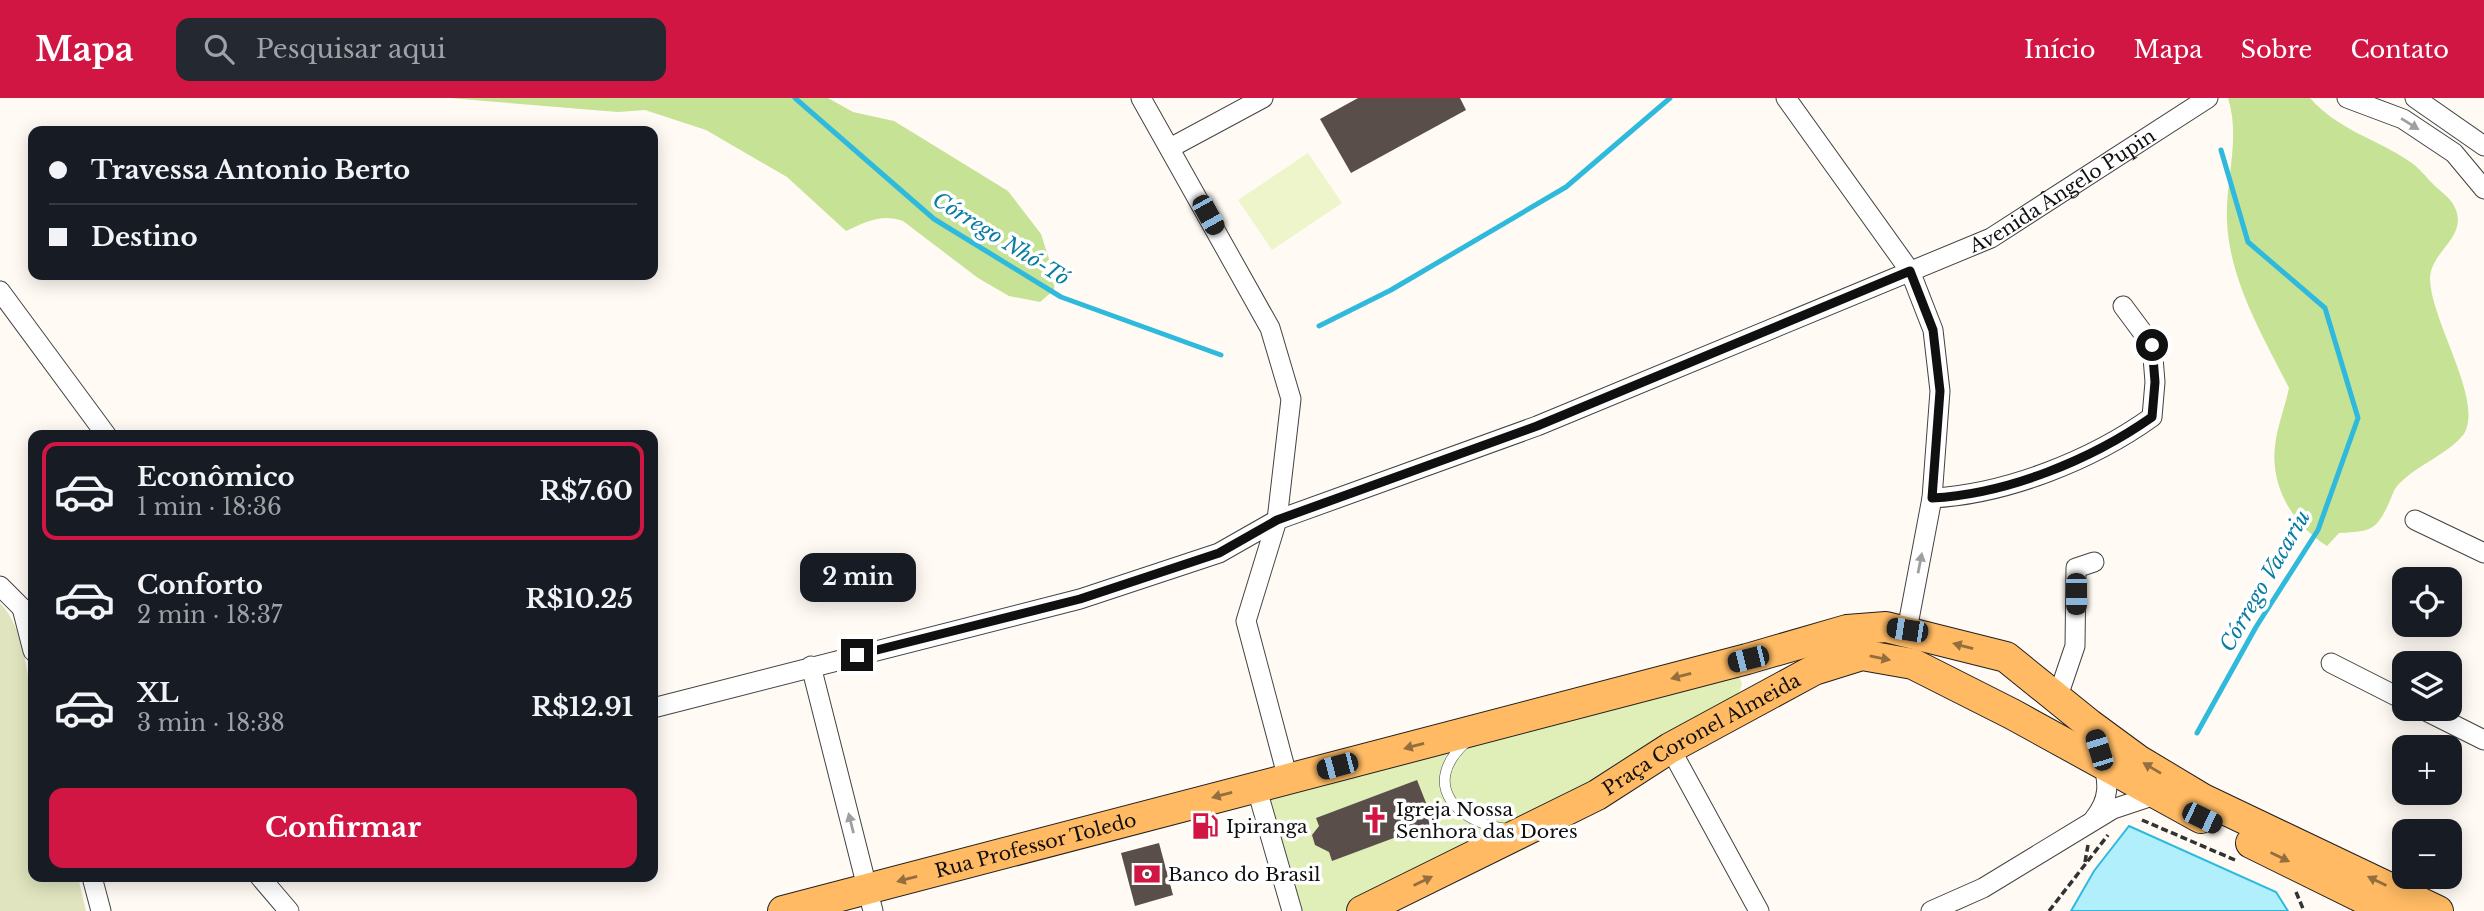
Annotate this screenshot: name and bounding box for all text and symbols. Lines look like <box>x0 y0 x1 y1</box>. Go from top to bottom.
search box <box>176 18 666 81</box>
text: Mapa <box>35 29 134 70</box>
icon: search <box>200 30 238 68</box>
text: Pesquisar aqui <box>256 33 446 65</box>
text: Início <box>2024 35 2096 64</box>
text: Mapa <box>2134 35 2203 64</box>
text: Sobre <box>2241 35 2312 64</box>
text: Contato <box>2350 35 2449 64</box>
one-way arrow <box>2400 118 2419 131</box>
street label: Avenida Ângelo Pupin <box>1965 124 2160 258</box>
text: Travessa Antonio Berto <box>91 154 410 186</box>
water label: Córrego Nhó-Tó <box>928 187 1074 291</box>
car <box>1189 192 1228 238</box>
text: Destino <box>91 221 198 253</box>
route start <box>2136 329 2168 361</box>
icon: car <box>53 460 116 523</box>
text: Econômico <box>137 461 295 493</box>
text: R$7.60 <box>540 475 633 507</box>
text: 1 min · 18:36 <box>137 493 282 521</box>
water label: Córrego Vacariu <box>2214 506 2316 656</box>
one-way arrow <box>1915 552 1926 574</box>
callout: 2 min <box>799 554 915 602</box>
text: 2 min <box>822 563 894 591</box>
map controls <box>2392 567 2462 889</box>
button: locate <box>2392 567 2462 637</box>
icon: car <box>53 568 116 631</box>
text: Conforto <box>137 569 263 601</box>
car <box>2066 573 2087 615</box>
text: R$10.25 <box>525 583 633 615</box>
text: 2 min · 18:37 <box>137 601 282 629</box>
car <box>1885 616 1930 644</box>
route end <box>841 639 873 671</box>
one-way arrow <box>1953 640 1974 650</box>
car <box>1726 644 1771 674</box>
button: layers <box>2392 651 2462 721</box>
one-way arrow <box>1869 653 1891 664</box>
street label: Praça Coronel Almeida <box>1598 668 1805 800</box>
one-way arrow <box>1670 671 1692 682</box>
icon: car <box>53 676 116 739</box>
text: XL <box>137 677 179 709</box>
text: R$12.91 <box>531 691 633 723</box>
text: 3 min · 18:38 <box>137 709 285 737</box>
car <box>2083 727 2116 773</box>
button: + <box>2392 735 2462 805</box>
one-way arrow <box>1403 741 1425 752</box>
car <box>1314 750 1361 782</box>
one-way arrow <box>2142 761 2162 774</box>
button: Confirmar <box>49 788 637 868</box>
one-way arrow <box>1210 790 1232 801</box>
place label: Igreja Nossa Senhora das Dores <box>1396 798 1578 843</box>
car <box>2179 799 2226 837</box>
church icon: Igreja Nossa Senhora das Dores <box>1360 805 1390 835</box>
street label: Rua Professor Toledo <box>932 808 1139 883</box>
fuel station icon: Ipiranga <box>1190 811 1220 841</box>
one-way arrow <box>845 812 856 834</box>
place label: Ipiranga <box>1226 815 1308 838</box>
button: − <box>2392 819 2462 889</box>
one-way arrow <box>2270 851 2290 862</box>
bank icon: Banco do Brasil <box>1132 859 1162 889</box>
place label: Banco do Brasil <box>1168 863 1320 886</box>
one-way arrow <box>896 874 918 885</box>
one-way arrow <box>1413 875 1433 887</box>
one-way arrow <box>2367 875 2387 886</box>

